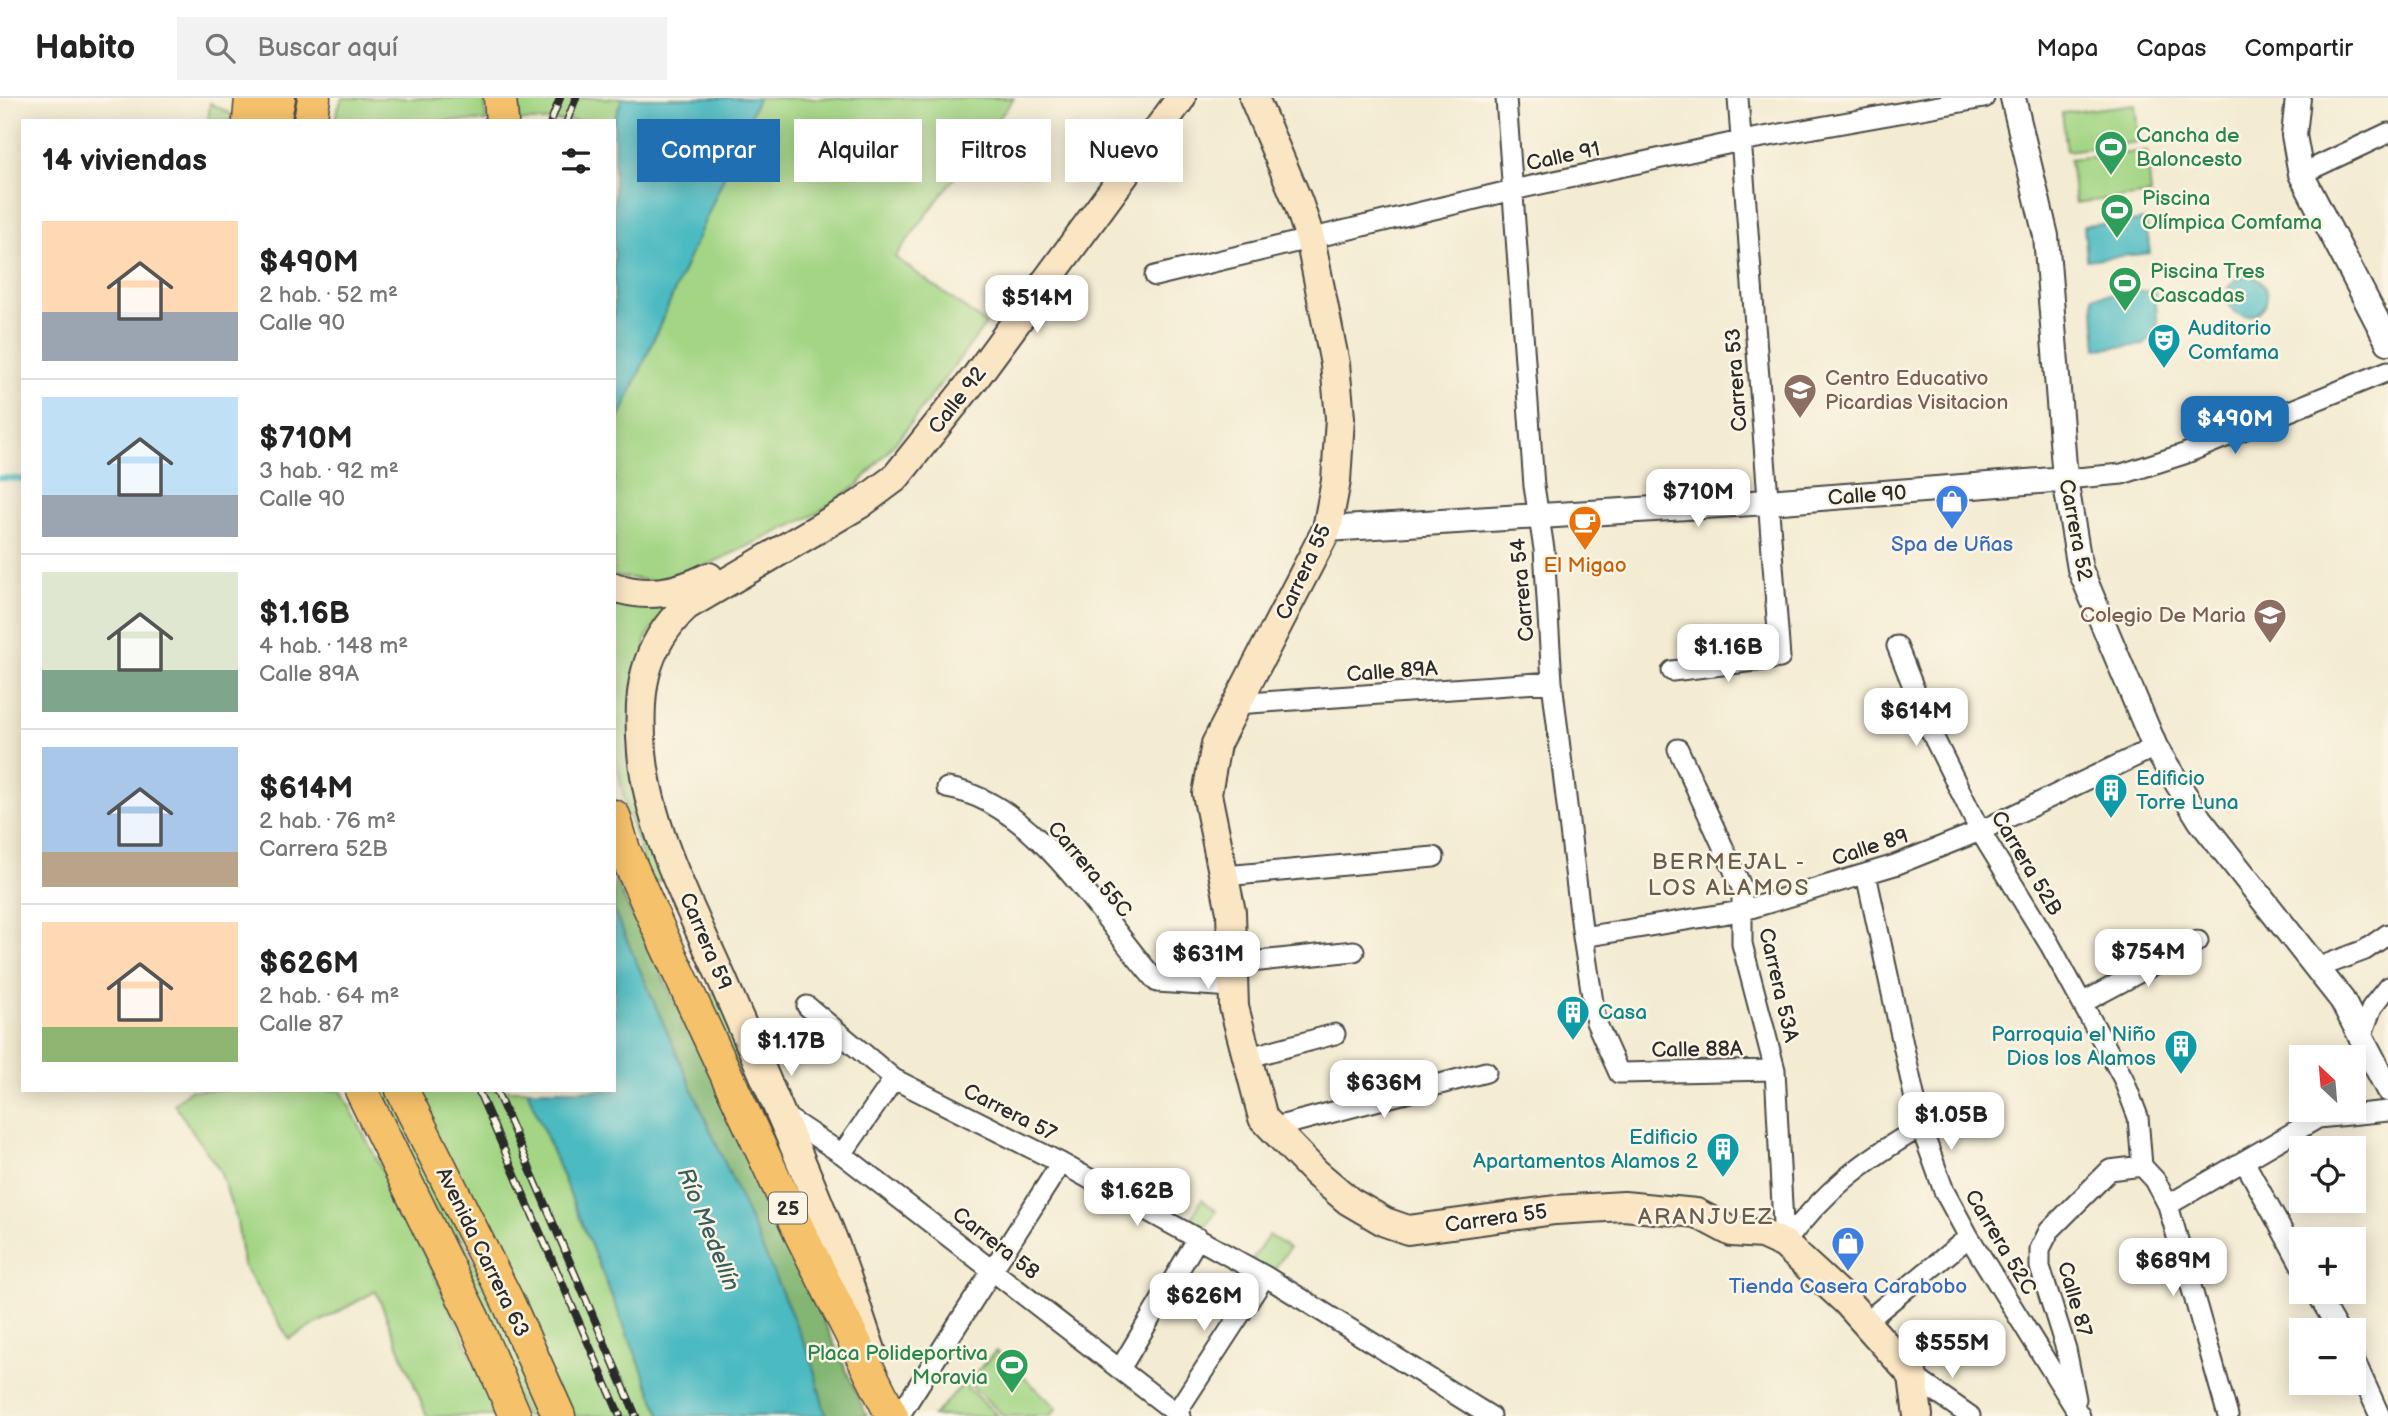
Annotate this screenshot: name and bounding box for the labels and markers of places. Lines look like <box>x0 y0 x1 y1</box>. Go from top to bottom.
place label: Cancha de Baloncesto <box>2136 123 2242 172</box>
sports icon: Cancha de Baloncesto <box>2092 128 2130 177</box>
place label: Piscina Olímpica Comfama <box>2142 186 2322 235</box>
sports icon: Piscina Olímpica Comfama <box>2098 191 2136 240</box>
place label: Piscina Tres Cascadas <box>2150 259 2265 308</box>
sports icon: Piscina Tres Cascadas <box>2106 264 2144 313</box>
pin: $514M <box>988 275 1086 335</box>
place label: Auditorio Comfama <box>2188 316 2279 365</box>
theatre icon: Auditorio Comfama <box>2145 321 2183 370</box>
place label: Centro Educativo Picardias Visitacion <box>1825 366 2008 415</box>
school or university icon: Centro Educativo Picardias Visitacion <box>1781 371 1819 420</box>
pin: $490M <box>2186 396 2284 456</box>
pin: $710M <box>1649 470 1747 529</box>
shop icon: Spa de Uñas <box>1933 482 1971 531</box>
cafe icon: El Migao <box>1566 503 1604 552</box>
place label: Spa de Uñas <box>1891 532 2013 557</box>
place label: El Migao <box>1543 553 1627 578</box>
school or university icon: Colegio De Maria <box>2251 596 2289 645</box>
place label: Colegio De Maria <box>2080 603 2246 628</box>
pin: $1.16B <box>1671 624 1785 684</box>
pin: $614M <box>1867 688 1965 748</box>
place label: Edificio Torre Luna <box>2136 766 2239 815</box>
building icon: Edificio Torre Luna <box>2092 771 2130 820</box>
pin: $754M <box>2099 930 2197 989</box>
pin: $631M <box>1159 932 1257 991</box>
building icon: Casa <box>1554 993 1592 1042</box>
place label: Casa <box>1598 1000 1647 1025</box>
pin: $1.17B <box>734 1018 848 1078</box>
place label: Parroquia el Niño Dios los Alamos <box>1991 1022 2156 1071</box>
building icon: Parroquia el Niño Dios los Alamos <box>2162 1027 2200 1076</box>
pin: $636M <box>1335 1060 1433 1120</box>
pin: $1.05B <box>1894 1093 2008 1152</box>
place label: Edificio Apartamentos Alamos 2 <box>1473 1125 1699 1174</box>
building icon: Edificio Apartamentos Alamos 2 <box>1704 1130 1742 1179</box>
pin: $1.62B <box>1080 1168 1194 1228</box>
shop icon: Tienda Casera Carabobo <box>1829 1224 1867 1273</box>
pin: $689M <box>2124 1238 2222 1298</box>
pin: $626M <box>1155 1274 1253 1333</box>
place label: Tienda Casera Carabobo <box>1729 1274 1967 1299</box>
pin: $555M <box>1903 1320 2001 1380</box>
place label: Placa Polideportiva Moravia <box>807 1341 988 1390</box>
sports icon: Placa Polideportiva Moravia <box>993 1346 1031 1395</box>

